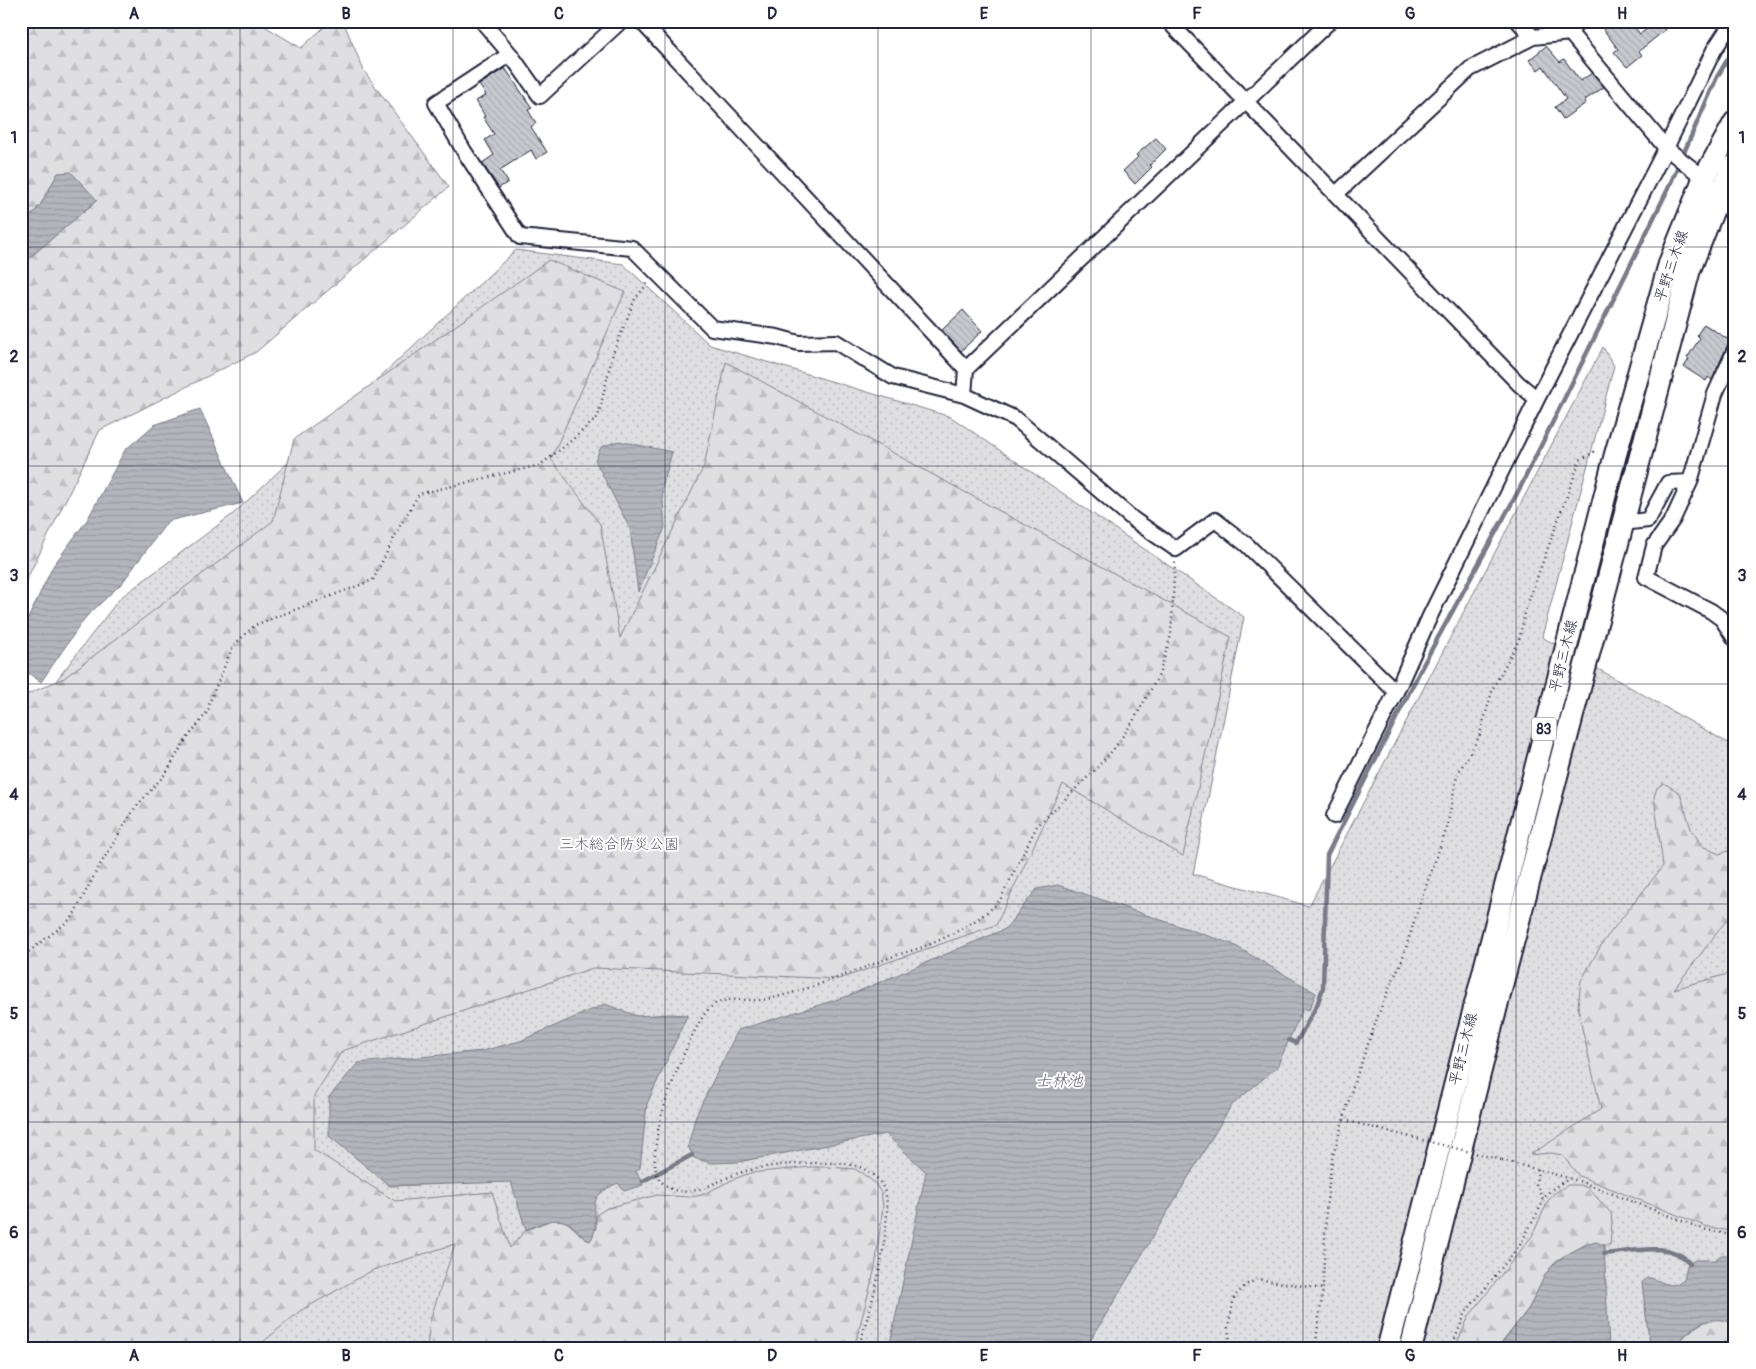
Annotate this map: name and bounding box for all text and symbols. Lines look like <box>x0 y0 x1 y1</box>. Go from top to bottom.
text: A <box>129 4 140 24</box>
text: B <box>341 4 351 24</box>
text: C <box>554 4 564 24</box>
text: D <box>767 4 777 24</box>
text: E <box>980 4 989 24</box>
text: F <box>1192 4 1202 24</box>
text: G <box>1405 4 1416 24</box>
text: H <box>1617 4 1627 24</box>
text: 1 <box>11 128 17 148</box>
text: 1 <box>1739 128 1745 148</box>
street label: 平野三木線 <box>1650 228 1693 305</box>
text: 2 <box>10 347 19 367</box>
text: 2 <box>1738 347 1747 367</box>
text: 3 <box>10 566 19 586</box>
text: 3 <box>1738 566 1747 586</box>
street label: 平野三木線 <box>1545 617 1582 695</box>
road number: 83 <box>1532 718 1556 741</box>
text: 4 <box>9 785 19 805</box>
text: 4 <box>1737 785 1747 805</box>
park label: 三木総合防災公園 <box>559 835 679 854</box>
text: 5 <box>10 1004 19 1024</box>
text: 5 <box>1738 1004 1747 1024</box>
street label: 平野三木線 <box>1445 1010 1482 1088</box>
water label: 士林池 <box>1035 1071 1084 1091</box>
text: 6 <box>9 1223 19 1243</box>
text: 6 <box>1737 1223 1747 1243</box>
text: A <box>129 1346 140 1366</box>
text: B <box>341 1346 351 1366</box>
text: C <box>554 1346 564 1366</box>
text: D <box>767 1346 777 1366</box>
text: E <box>980 1346 989 1366</box>
text: F <box>1192 1346 1202 1366</box>
text: G <box>1405 1346 1416 1366</box>
text: H <box>1617 1346 1627 1366</box>

